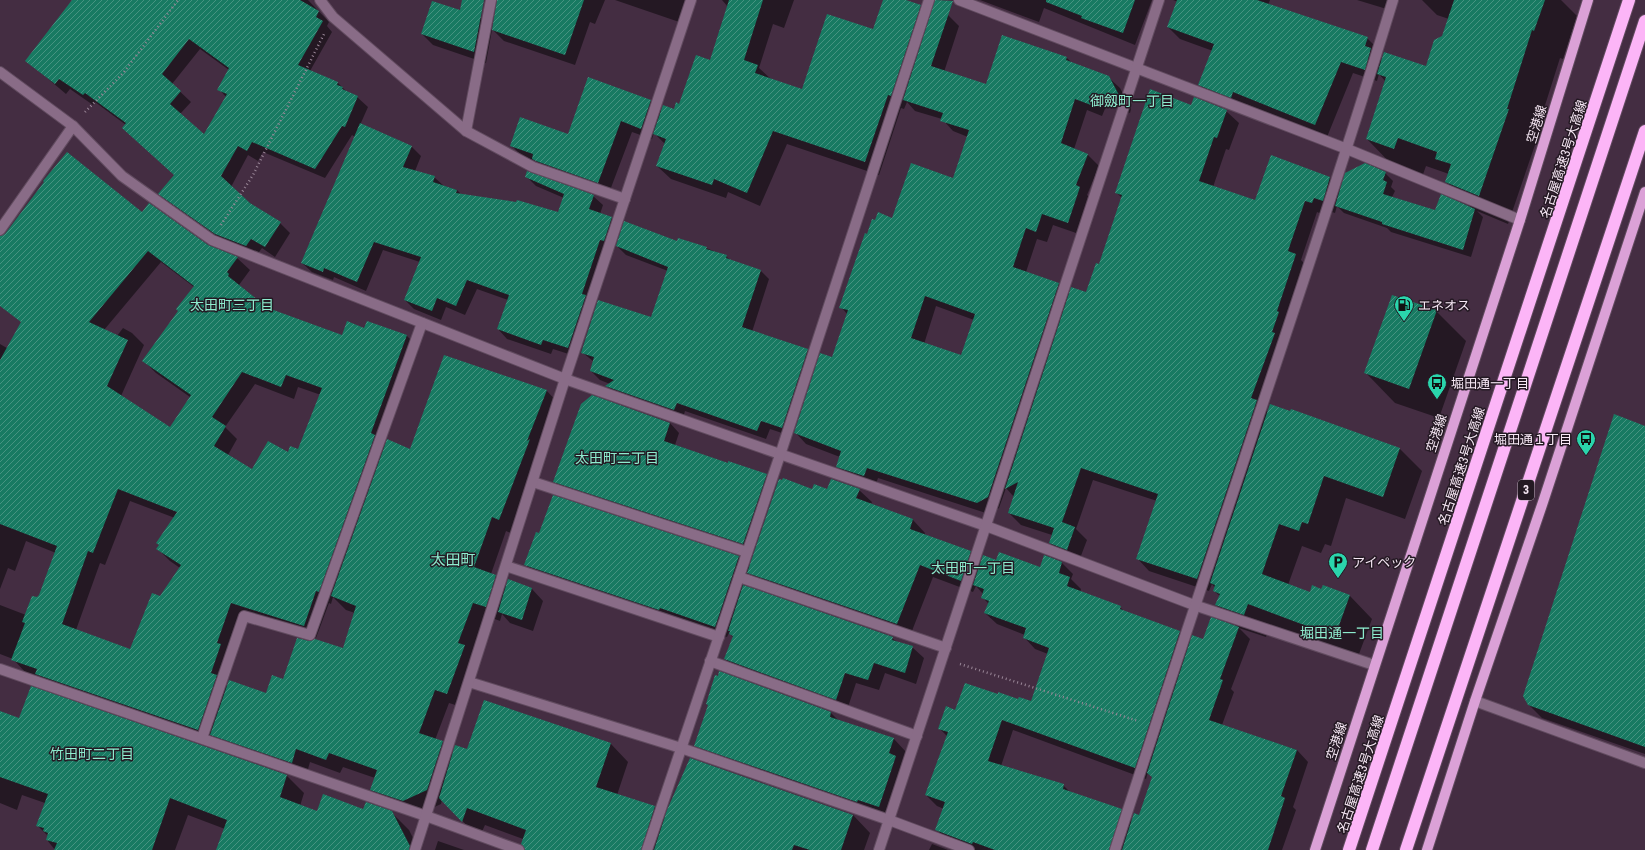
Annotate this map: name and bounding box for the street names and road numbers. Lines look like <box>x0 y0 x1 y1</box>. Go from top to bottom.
street label: 名古屋高速3号大高線 <box>1537 98 1590 220</box>
street label: 空港線 <box>1524 103 1549 145</box>
street label: 名古屋高速3号大高線 <box>1435 405 1488 527</box>
street label: 空港線 <box>1423 412 1450 454</box>
road number: 3 <box>1518 480 1534 500</box>
street label: 名古屋高速3号大高線 <box>1334 713 1387 835</box>
street label: 空港線 <box>1323 720 1350 762</box>

